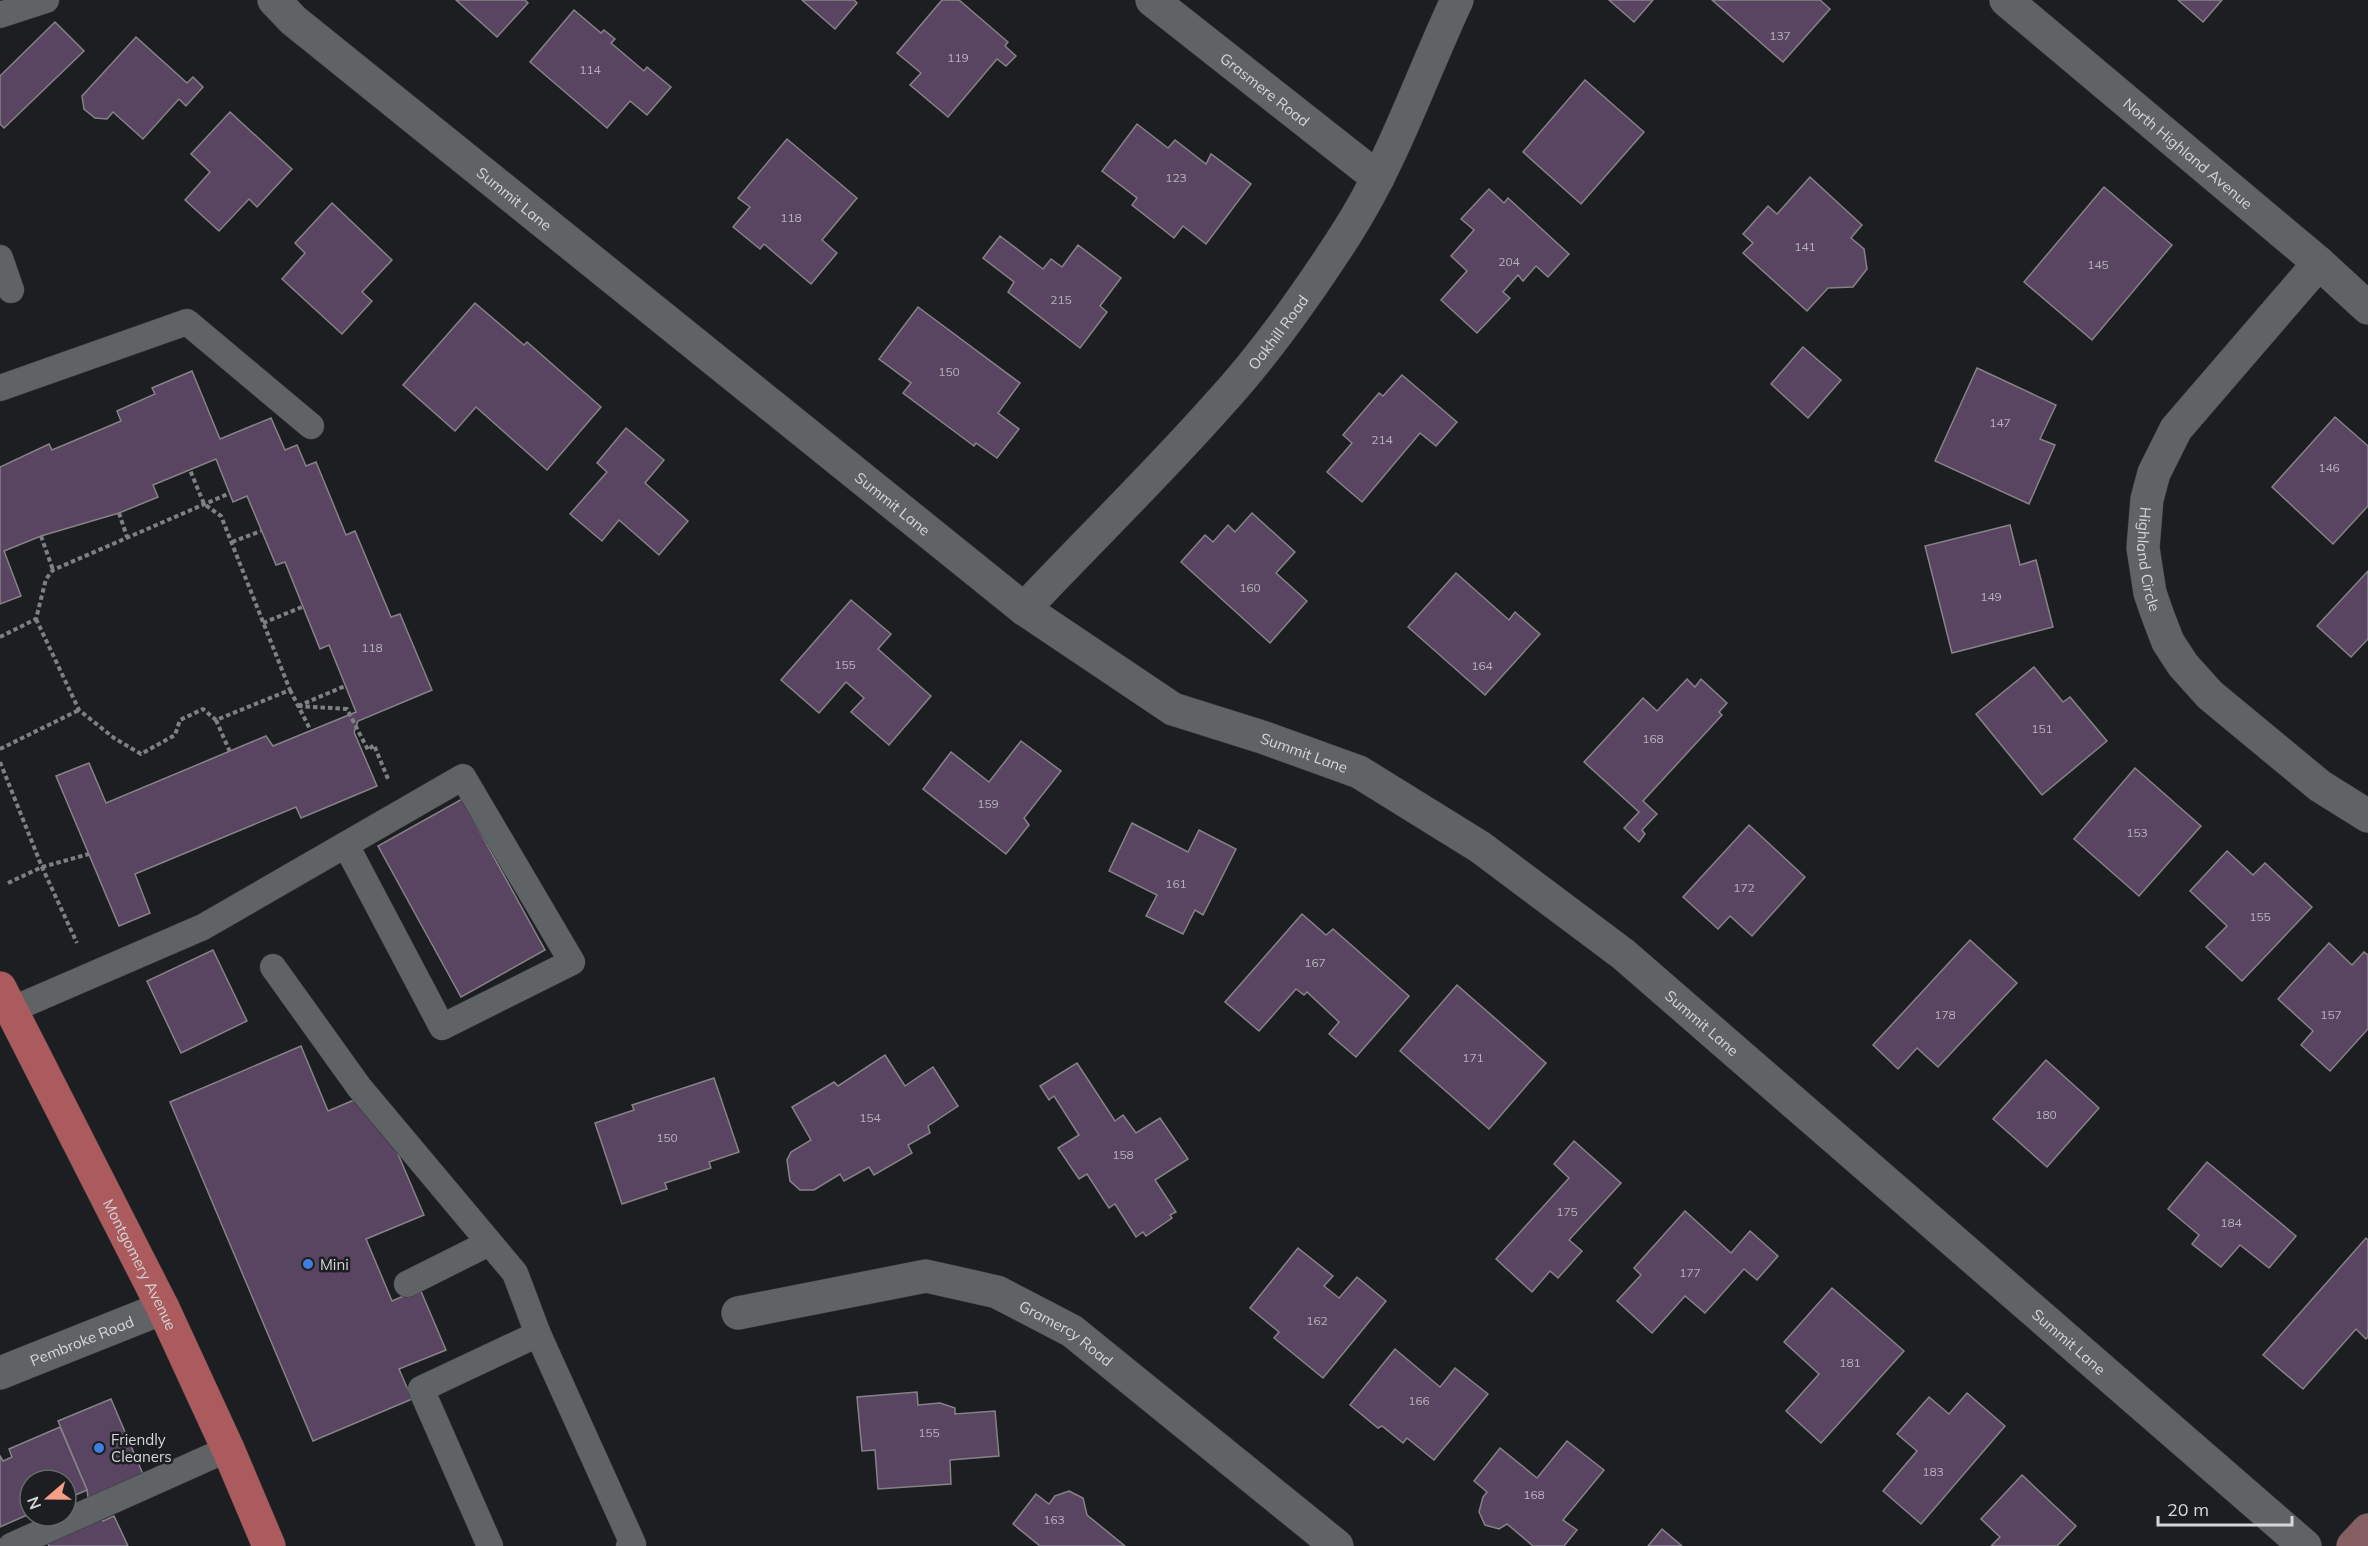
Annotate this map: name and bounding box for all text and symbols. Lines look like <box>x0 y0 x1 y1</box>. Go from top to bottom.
house number: 137 <box>1769 28 1791 43</box>
street label: Grasmere Road <box>1217 48 1314 130</box>
house number: 119 <box>947 50 969 65</box>
house number: 114 <box>579 62 601 77</box>
street label: North Highland Avenue <box>2120 93 2257 213</box>
street label: Summit Lane <box>473 162 556 234</box>
house number: 123 <box>1165 170 1187 185</box>
house number: 118 <box>780 210 802 225</box>
house number: 141 <box>1794 239 1816 254</box>
house number: 204 <box>1498 254 1520 269</box>
house number: 145 <box>2087 257 2109 272</box>
street label: Oakhill Road <box>1244 291 1312 373</box>
house number: 215 <box>1050 292 1072 307</box>
house number: 150 <box>938 364 960 379</box>
house number: 147 <box>1989 415 2011 430</box>
house number: 214 <box>1371 432 1393 447</box>
house number: 146 <box>2318 460 2340 475</box>
street label: Summit Lane <box>851 467 934 539</box>
street label: Highland Circle <box>2133 506 2165 614</box>
house number: 160 <box>1239 580 1261 595</box>
house number: 149 <box>1980 589 2002 604</box>
house number: 118 <box>361 640 383 655</box>
house number: 155 <box>834 657 856 672</box>
house number: 164 <box>1471 658 1493 673</box>
house number: 151 <box>2031 721 2053 736</box>
street label: Summit Lane <box>1258 728 1350 777</box>
house number: 168 <box>1642 731 1664 746</box>
house number: 159 <box>977 796 999 811</box>
house number: 153 <box>2126 825 2148 840</box>
house number: 161 <box>1165 876 1187 891</box>
house number: 172 <box>1733 880 1755 895</box>
house number: 155 <box>2249 909 2271 924</box>
house number: 167 <box>1304 955 1326 970</box>
street label: Summit Lane <box>1661 986 1743 1060</box>
house number: 178 <box>1934 1007 1956 1022</box>
house number: 157 <box>2320 1007 2342 1022</box>
house number: 171 <box>1462 1050 1484 1065</box>
house number: 180 <box>2035 1107 2057 1122</box>
house number: 154 <box>859 1110 881 1125</box>
house number: 150 <box>656 1130 678 1145</box>
house number: 158 <box>1112 1147 1134 1162</box>
street label: Montgomery Avenue <box>99 1196 181 1333</box>
house number: 175 <box>1556 1204 1578 1219</box>
house number: 184 <box>2220 1215 2242 1230</box>
place label: Mini <box>320 1255 349 1274</box>
marker: Mini <box>301 1257 315 1271</box>
house number: 177 <box>1679 1265 1701 1280</box>
street label: Gramercy Road <box>1016 1296 1117 1370</box>
street label: Summit Lane <box>2028 1304 2110 1378</box>
street label: Pembroke Road <box>27 1311 136 1370</box>
house number: 162 <box>1306 1313 1328 1328</box>
house number: 181 <box>1839 1355 1861 1370</box>
house number: 166 <box>1408 1393 1430 1408</box>
house number: 155 <box>918 1425 940 1440</box>
place label: Friendly Cleaners <box>111 1430 172 1466</box>
marker: Friendly Cleaners <box>92 1441 106 1455</box>
house number: 183 <box>1922 1464 1944 1479</box>
north arrow <box>18 1468 78 1528</box>
house number: 168 <box>1523 1487 1545 1502</box>
scale bar <box>2158 1489 2292 1527</box>
text: N <box>22 1494 45 1512</box>
text: 20 m <box>2167 1498 2209 1521</box>
house number: 163 <box>1043 1512 1065 1527</box>

